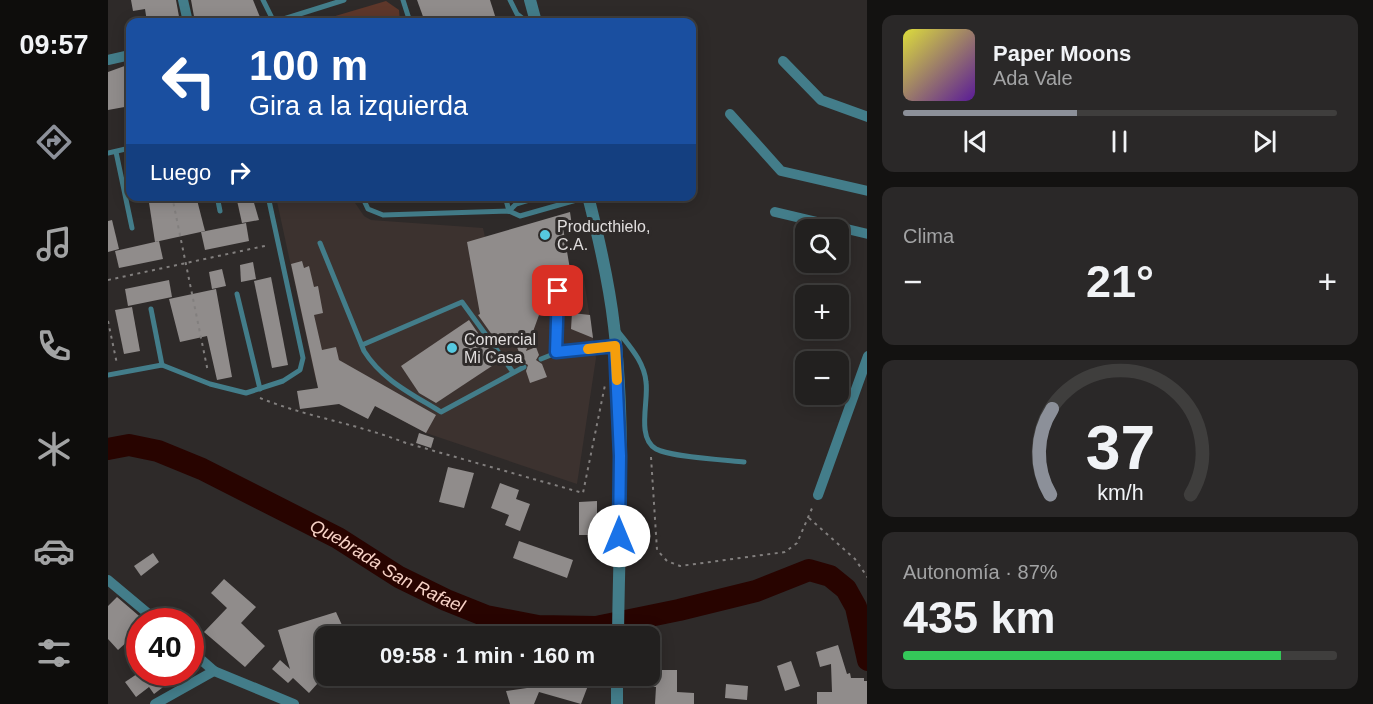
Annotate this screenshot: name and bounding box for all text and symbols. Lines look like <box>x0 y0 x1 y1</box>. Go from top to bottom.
text: 09:57 <box>19 30 89 60</box>
text: Paper Moons <box>993 41 1131 66</box>
icon: left <box>150 42 228 120</box>
text: 100 m <box>249 42 368 89</box>
text: Ada Vale <box>993 67 1073 89</box>
text: Gira a la izquierda <box>249 91 468 121</box>
icon: directions <box>33 121 75 163</box>
icon: previous <box>959 125 992 158</box>
icon: pause <box>1103 125 1136 158</box>
icon: next <box>1248 125 1281 158</box>
icon: right <box>223 156 256 189</box>
text: Luego <box>150 160 211 185</box>
place label: Producthielo, C.A. <box>557 218 650 253</box>
map controls <box>795 219 849 405</box>
button: search <box>795 219 849 273</box>
icon: music <box>33 223 75 265</box>
text: Clima <box>903 225 954 247</box>
marker: Producthielo, C.A. <box>538 228 552 242</box>
text: 21° <box>1086 256 1154 307</box>
text: − <box>903 263 922 300</box>
text: + <box>1318 263 1337 300</box>
pin <box>532 265 583 316</box>
icon: arrive <box>541 274 574 307</box>
button: + <box>795 285 849 339</box>
icon: phone <box>33 325 75 367</box>
place label: Comercial Mi Casa <box>464 331 536 366</box>
marker: Comercial Mi Casa <box>445 341 459 355</box>
button: − <box>795 351 849 405</box>
text: 37 <box>1085 413 1155 482</box>
icon: climate <box>33 428 75 470</box>
text: km/h <box>1097 482 1143 506</box>
position arrow <box>587 504 651 568</box>
water label: Quebrada San Rafael <box>307 515 469 617</box>
icon: car <box>33 530 75 572</box>
text: Autonomía · 87% <box>903 561 1058 583</box>
text: 435 km <box>903 592 1056 643</box>
speed limit sign: 40 <box>126 608 204 686</box>
icon: filters <box>33 632 75 674</box>
text: 09:58 · 1 min · 160 m <box>380 643 595 668</box>

